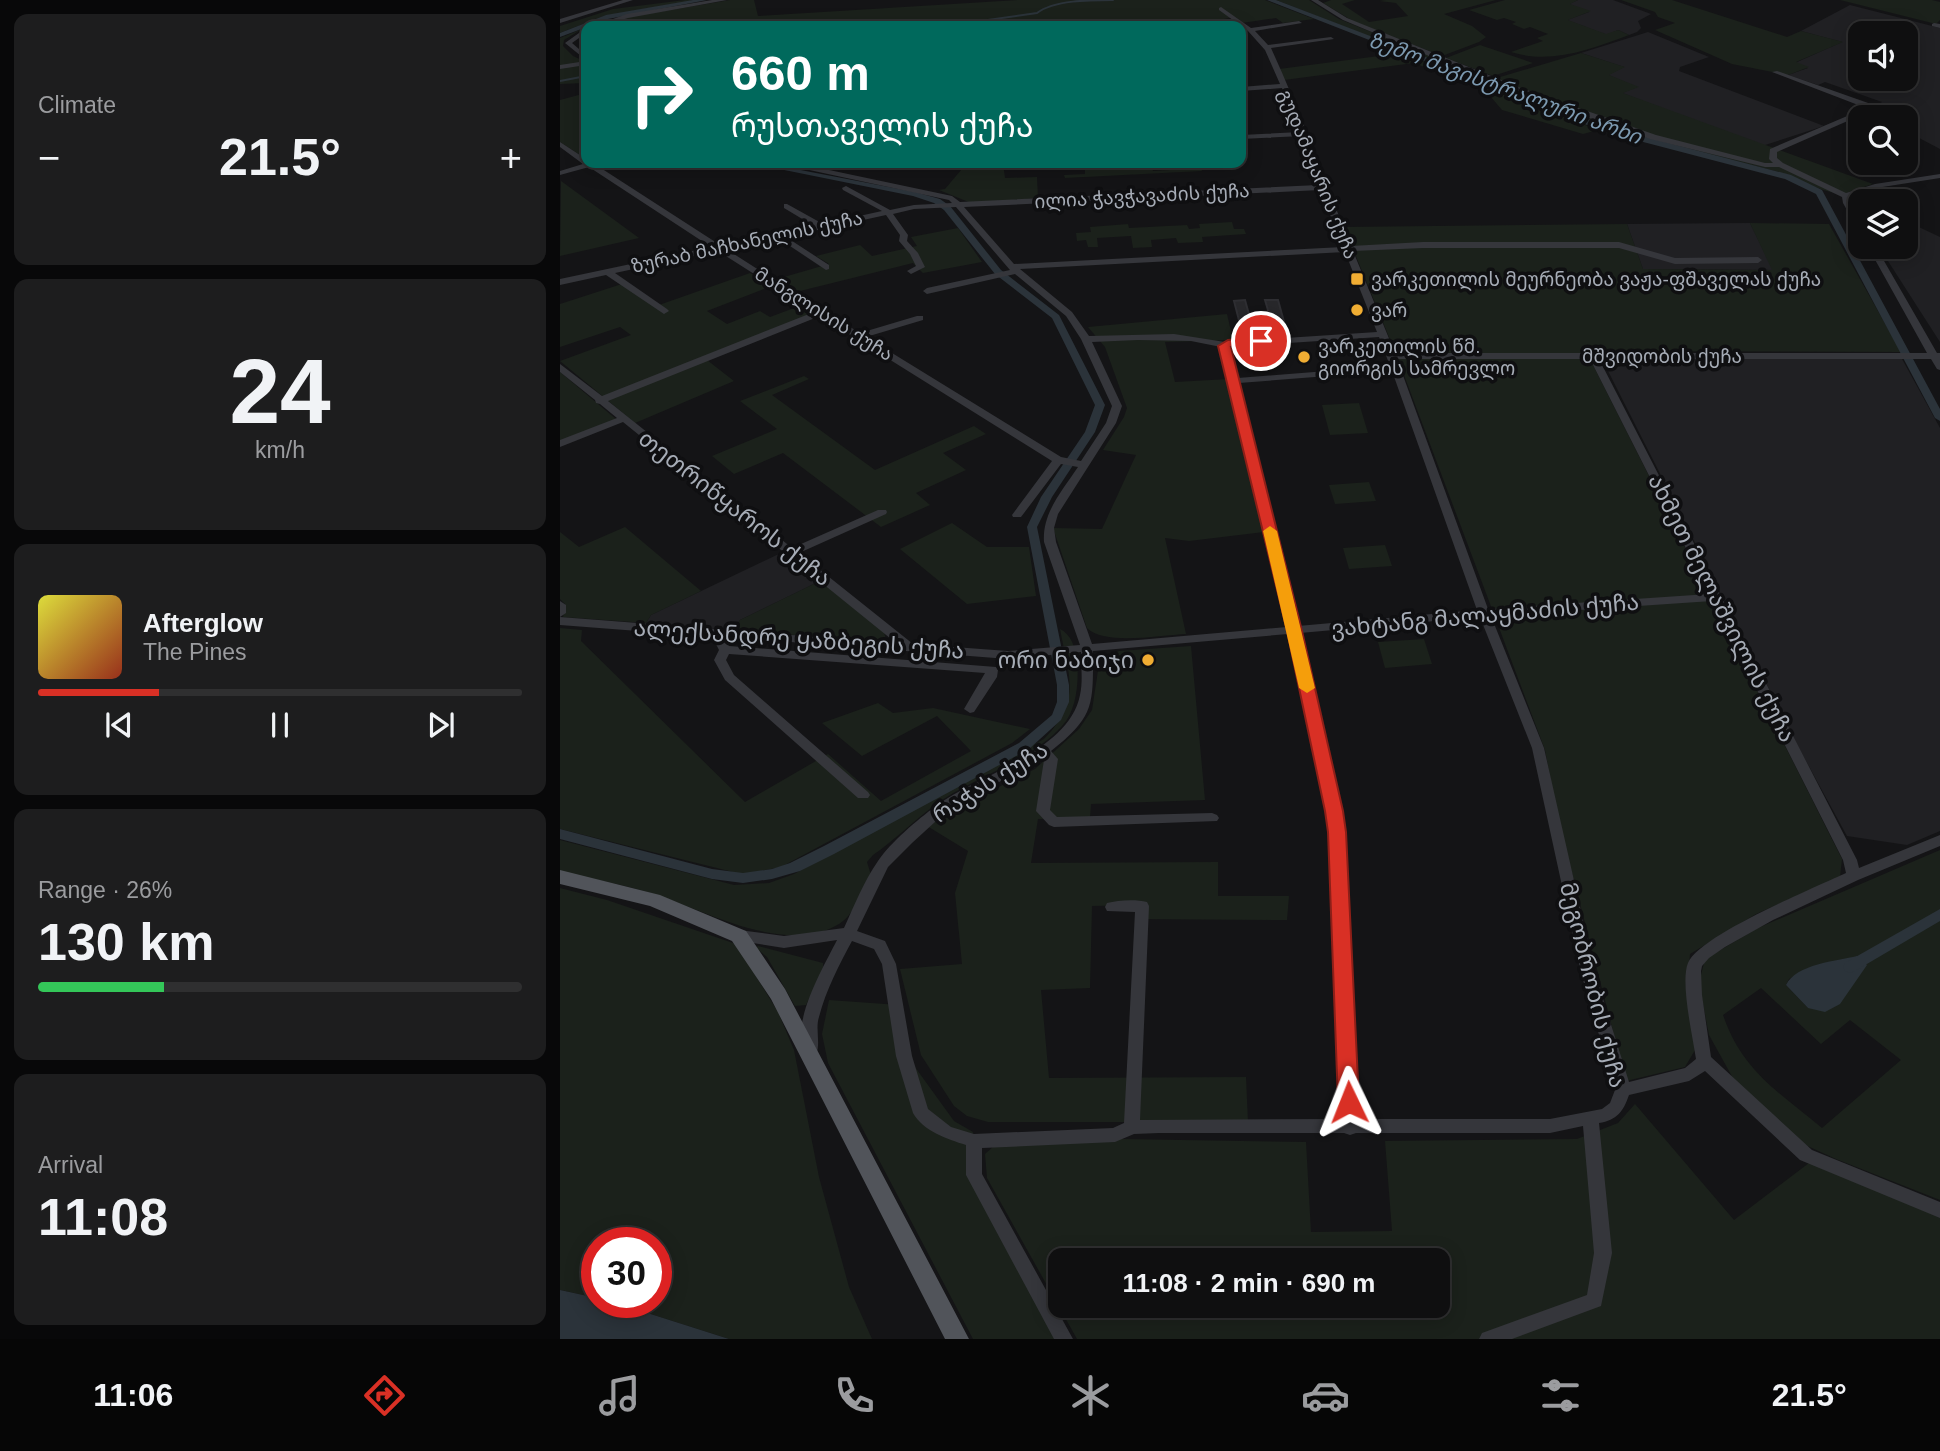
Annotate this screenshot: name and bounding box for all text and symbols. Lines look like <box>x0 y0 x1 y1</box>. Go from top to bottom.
map controls <box>1848 21 1918 259</box>
button: sound <box>1848 21 1918 91</box>
water label: ზემო მაგისტრალური არხი <box>1365 28 1646 150</box>
text: 660 m <box>731 46 870 100</box>
icon: right <box>616 49 707 140</box>
street label: გუდამაყარის ქუჩა <box>1273 86 1362 263</box>
text: Climate <box>38 92 116 118</box>
button: search <box>1848 105 1918 175</box>
text: რუსთაველის ქუჩა <box>731 108 1033 144</box>
text: 21.5° <box>219 128 341 186</box>
text: − <box>38 137 60 179</box>
text: + <box>500 137 522 179</box>
street label: ილია ჭავჭავაძის ქუჩა <box>1034 180 1250 214</box>
button: layers <box>1848 189 1918 259</box>
street label: ზურაბ მაჩხანელის ქუჩა <box>629 207 865 279</box>
street label: მანგლისის ქუჩა <box>750 263 897 367</box>
place label: ვარკეთილის მეურნეობა ვაჟა-ფშაველას ქუჩა <box>1371 269 1821 292</box>
marker: ვარკეთილის მეურნეობა ვაჟა-ფშაველას ქუჩა <box>1349 271 1365 287</box>
place label: ვარ <box>1371 300 1407 322</box>
marker: ვარ <box>1349 302 1365 318</box>
pin <box>1231 311 1291 371</box>
icon: arrive <box>1242 322 1280 360</box>
place label: ვარკეთილის წმ. გიორგის სამრევლო <box>1318 336 1515 381</box>
text: 24 <box>229 341 331 442</box>
street label: მშვიდობის ქუჩა <box>1582 346 1742 369</box>
marker: ვარკეთილის წმ. გიორგის სამრევლო <box>1296 349 1312 365</box>
street label: თეთრიწყაროს ქუჩა <box>633 425 836 592</box>
text: km/h <box>255 437 305 463</box>
street label: ახმეთ მელაშვილის ქუჩა <box>1642 470 1801 747</box>
street label: ვახტანგ მალაყმაძის ქუჩა <box>1330 589 1640 642</box>
text: Afterglow <box>143 608 263 638</box>
street label: ალექსანდრე ყაზბეგის ქუჩა <box>633 614 965 665</box>
text: The Pines <box>143 639 247 665</box>
place label: ორი ნაბიჯი <box>998 647 1134 674</box>
marker: ორი ნაბიჯი <box>1140 652 1156 668</box>
icon: previous <box>100 706 138 744</box>
icon: pause <box>261 706 299 744</box>
icon: next <box>422 706 460 744</box>
street label: რაჭას ქუჩა <box>928 736 1053 829</box>
text: Range · 26% <box>38 877 172 903</box>
street label: მეგობრობის ქუჩა <box>1554 880 1631 1091</box>
text: 130 km <box>38 913 214 971</box>
position arrow <box>1312 1065 1386 1139</box>
text: Arrival <box>38 1152 103 1178</box>
text: 11:08 <box>38 1188 168 1246</box>
speed limit sign: 30 <box>581 1227 672 1318</box>
text: 11:08 · 2 min · 690 m <box>1123 1268 1375 1298</box>
icon: directions <box>360 1371 409 1420</box>
icon: music <box>595 1371 644 1420</box>
icon: phone <box>830 1371 879 1420</box>
icon: climate <box>1066 1371 1115 1420</box>
icon: car <box>1301 1371 1350 1420</box>
icon: filters <box>1536 1371 1585 1420</box>
text: 11:06 <box>93 1377 173 1413</box>
text: 21.5° <box>1772 1377 1847 1413</box>

